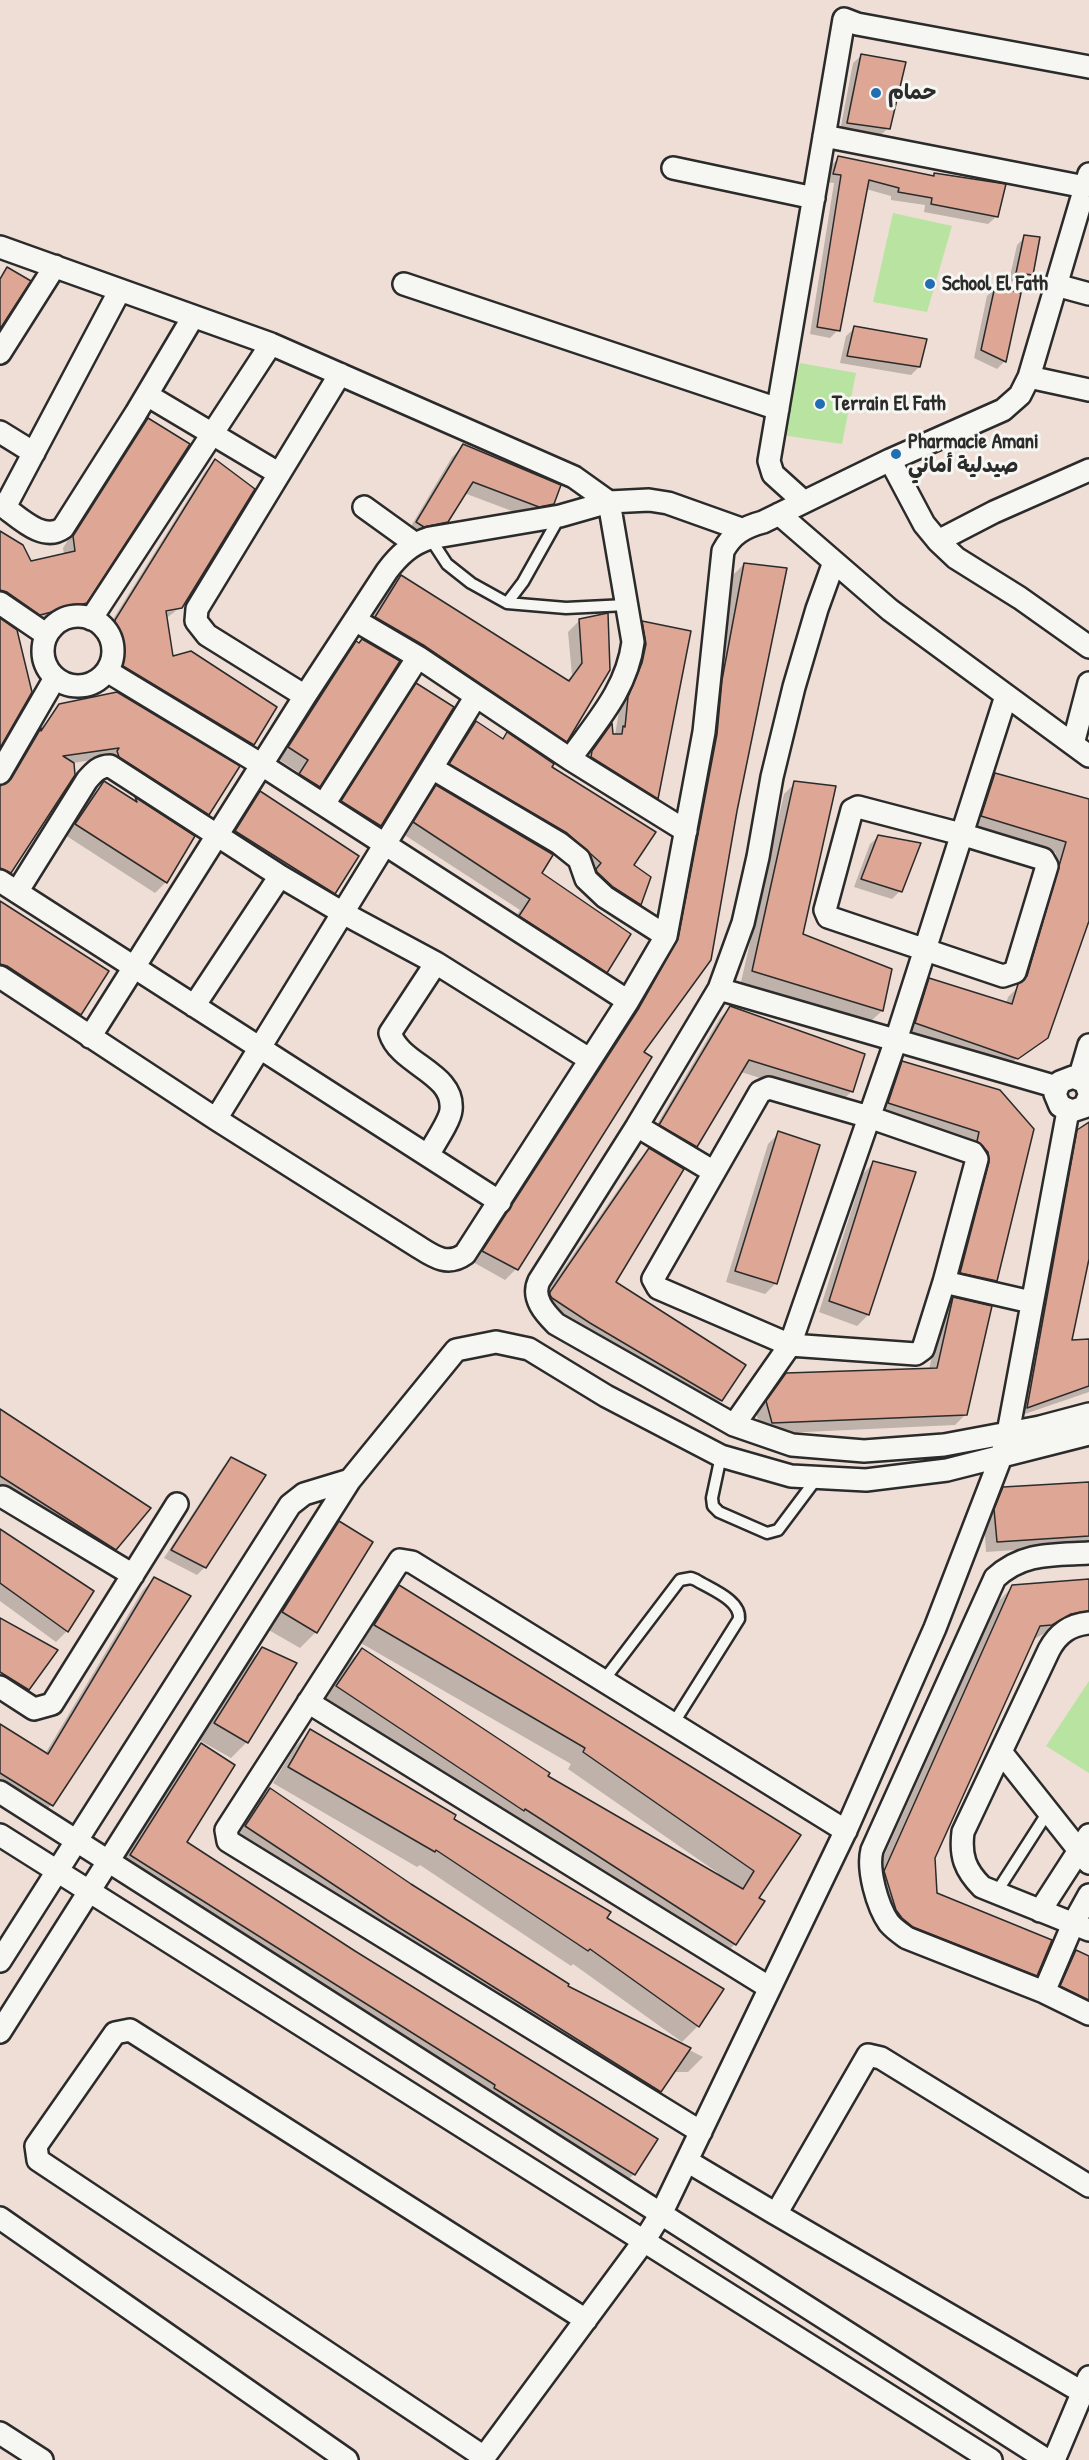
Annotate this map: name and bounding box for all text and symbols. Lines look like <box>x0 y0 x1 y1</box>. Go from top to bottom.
place label: حمام <box>888 80 936 106</box>
marker: حمام <box>869 86 883 100</box>
place label: School El Fath <box>942 271 1048 297</box>
marker: School El Fath <box>923 277 937 291</box>
place label: Terrain El Fath <box>832 391 945 417</box>
marker: Terrain El Fath <box>813 397 827 411</box>
place label: Pharmacie Amani صيدلية أماني <box>908 429 1039 479</box>
marker: Pharmacie Amani صيدلية أماني <box>889 447 903 461</box>

